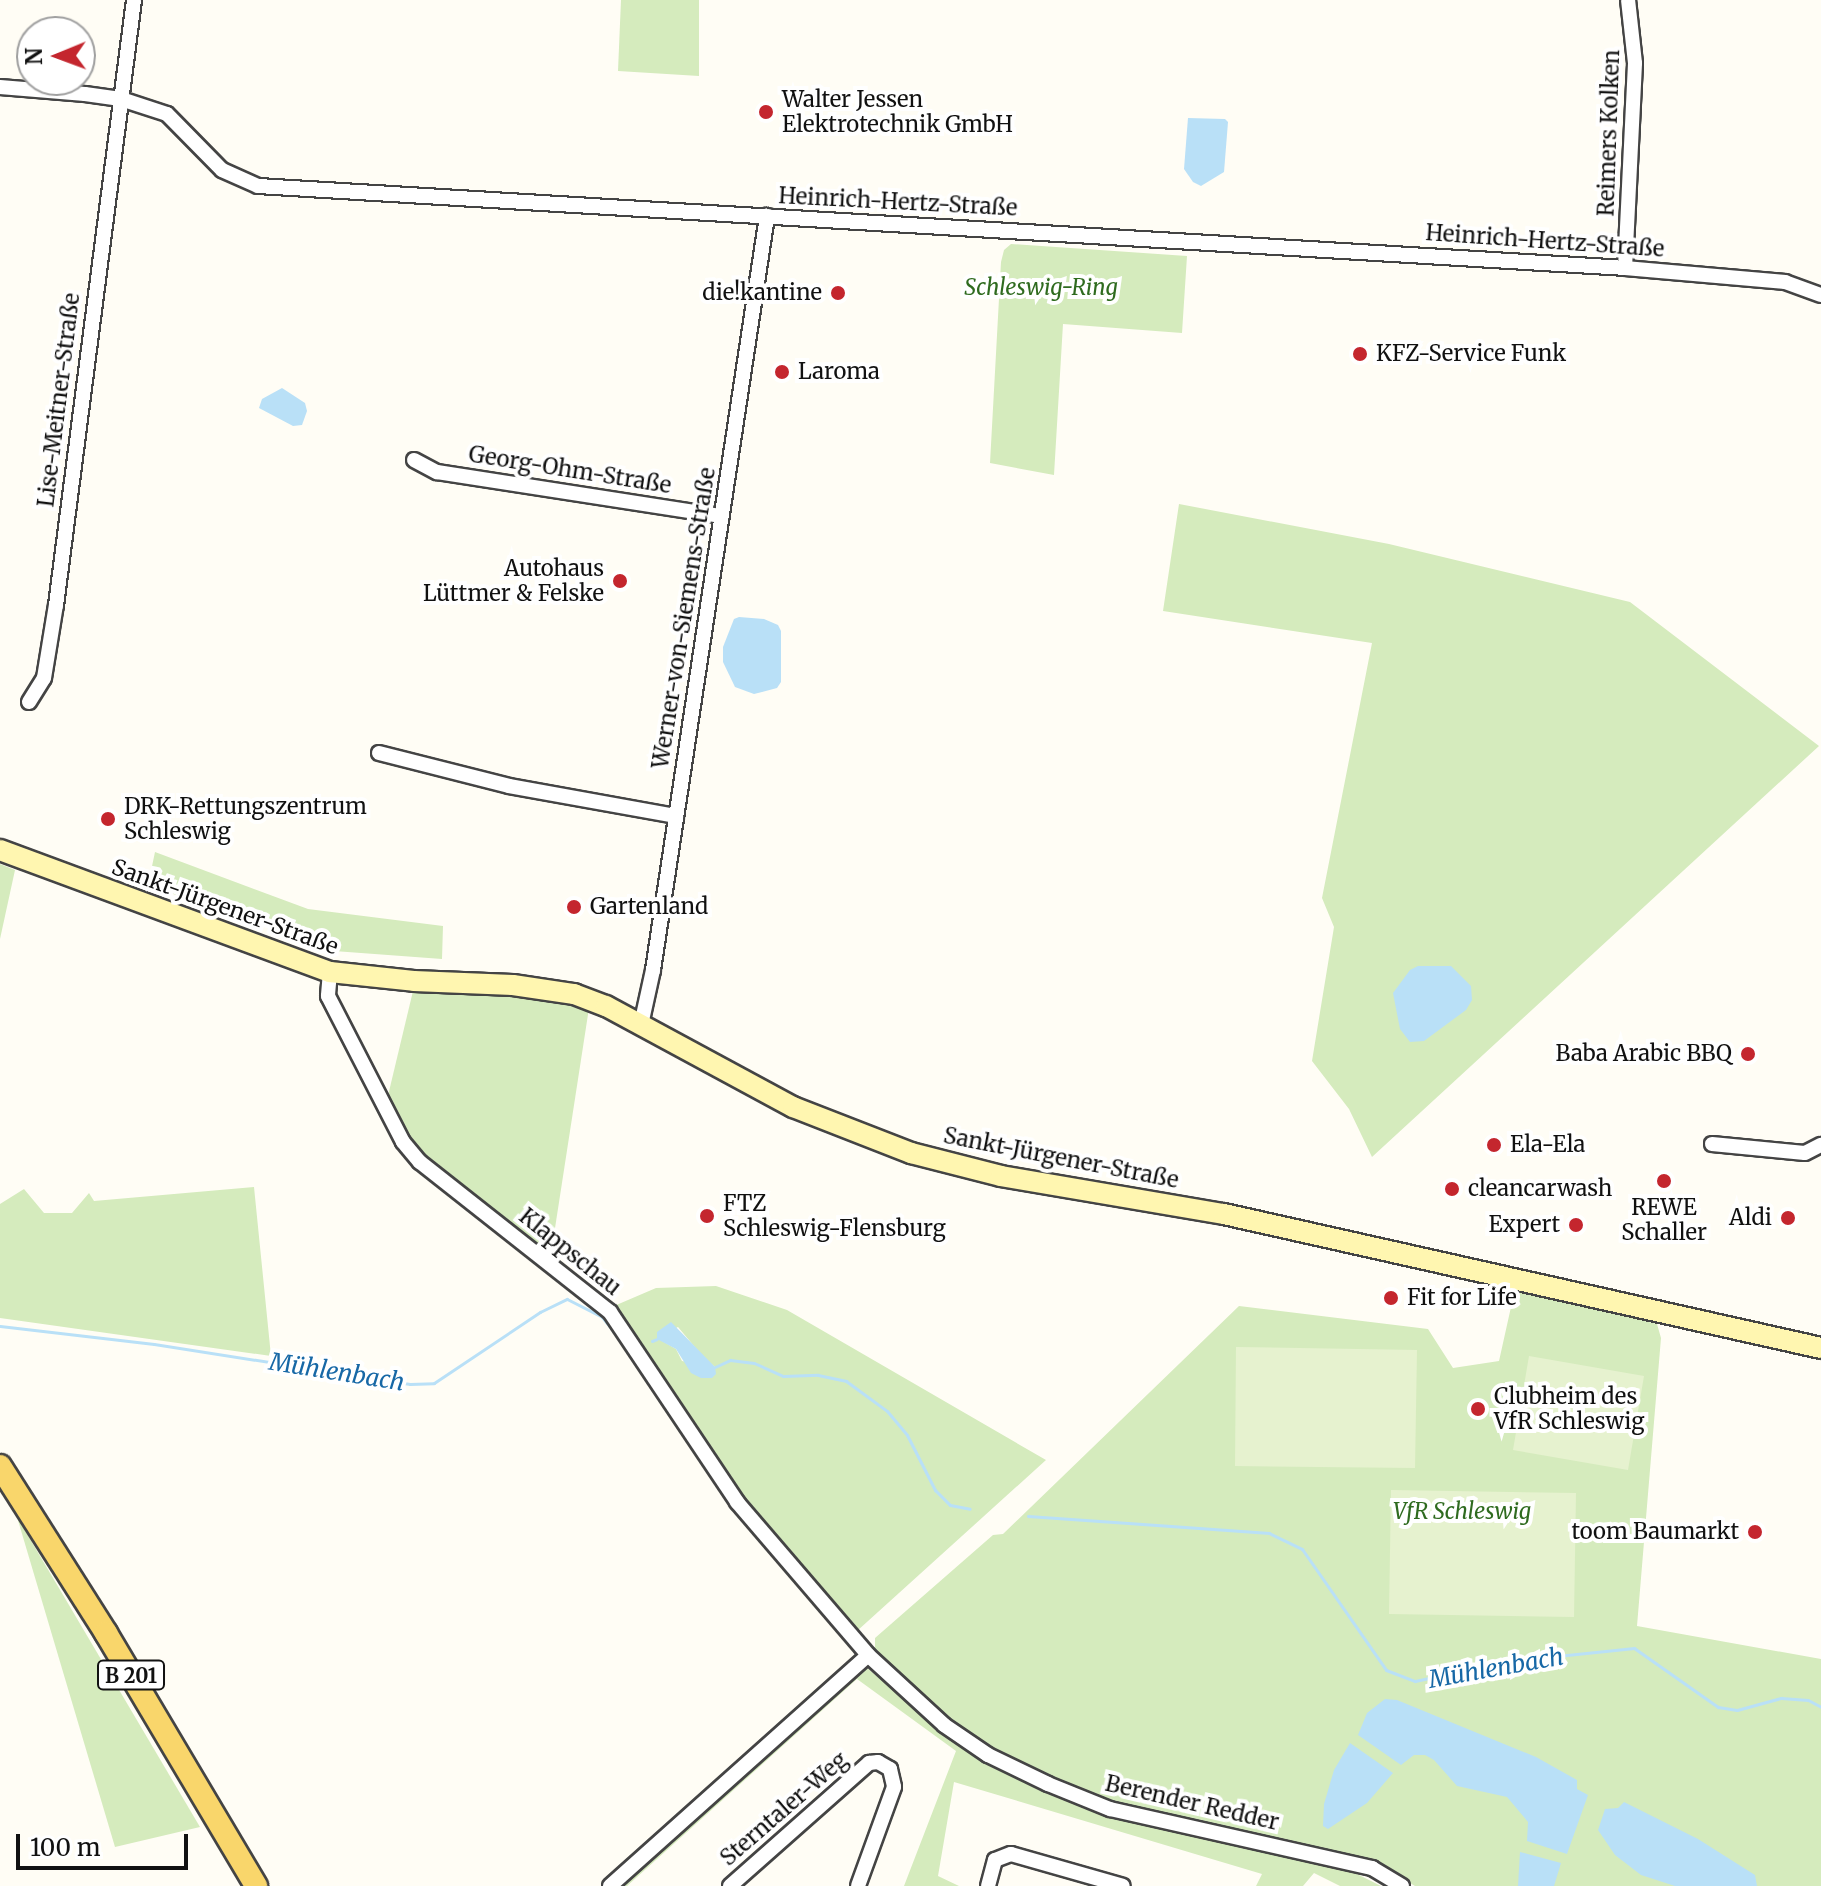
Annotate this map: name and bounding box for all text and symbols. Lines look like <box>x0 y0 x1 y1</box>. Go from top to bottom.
north arrow <box>16 16 96 96</box>
text: N <box>20 47 48 65</box>
street label: Reimers Kolken <box>1593 49 1625 217</box>
place label: Walter Jessen Elektrotechnik GmbH <box>782 86 1013 138</box>
marker: Walter Jessen Elektrotechnik GmbH <box>757 103 775 121</box>
street label: Heinrich-Hertz-Straße <box>778 183 1018 221</box>
street label: Heinrich-Hertz-Straße <box>1425 219 1665 263</box>
park label: Schleswig-Ring <box>964 275 1118 301</box>
place label: die!kantine <box>702 280 822 306</box>
marker: die!kantine <box>829 284 847 302</box>
street label: Lise-Meitner-Straße <box>33 291 85 509</box>
place label: KFZ-Service Funk <box>1376 341 1566 367</box>
marker: KFZ-Service Funk <box>1351 345 1369 363</box>
place label: Laroma <box>798 359 880 385</box>
marker: Laroma <box>773 363 791 381</box>
street label: Georg-Ohm-Straße <box>467 441 673 499</box>
street label: Werner-von-Siemens-Straße <box>647 466 721 770</box>
place label: Autohaus Lüttmer & Felske <box>423 555 604 606</box>
marker: Autohaus Lüttmer & Felske <box>611 572 629 590</box>
place label: DRK-Rettungszentrum Schleswig <box>124 793 367 844</box>
marker: DRK-Rettungszentrum Schleswig <box>99 810 117 828</box>
street label: Sankt-Jürgener-Straße <box>108 854 342 960</box>
place label: Gartenland <box>590 894 708 920</box>
marker: Gartenland <box>565 898 583 916</box>
place label: Baba Arabic BBQ <box>1556 1041 1732 1067</box>
marker: Baba Arabic BBQ <box>1739 1045 1757 1063</box>
street label: Sankt-Jürgener-Straße <box>941 1122 1181 1194</box>
place label: Ela-Ela <box>1510 1132 1585 1158</box>
marker: Ela-Ela <box>1485 1136 1503 1154</box>
marker: REWE Schaller <box>1655 1172 1673 1190</box>
place label: cleancarwash <box>1468 1176 1612 1202</box>
marker: cleancarwash <box>1443 1180 1461 1198</box>
place label: FTZ Schleswig-Flensburg <box>723 1190 946 1242</box>
place label: REWE Schaller <box>1621 1194 1707 1246</box>
street label: Klappschau <box>514 1203 626 1301</box>
place label: Aldi <box>1729 1205 1772 1231</box>
marker: FTZ Schleswig-Flensburg <box>698 1207 716 1225</box>
marker: Aldi <box>1779 1209 1797 1227</box>
place label: Expert <box>1488 1212 1560 1238</box>
marker: Expert <box>1567 1216 1585 1234</box>
place label: Fit for Life <box>1407 1285 1517 1311</box>
marker: Fit for Life <box>1382 1289 1400 1307</box>
water label: Mühlenbach <box>267 1347 407 1397</box>
place label: Clubheim des VfR Schleswig <box>1494 1383 1644 1434</box>
marker: Clubheim des VfR Schleswig <box>1469 1400 1487 1418</box>
park label: VfR Schleswig <box>1393 1499 1531 1525</box>
place label: toom Baumarkt <box>1572 1519 1739 1545</box>
marker: toom Baumarkt <box>1746 1523 1764 1541</box>
water label: Mühlenbach <box>1426 1642 1566 1694</box>
road number: B 201 <box>97 1659 165 1691</box>
street label: Sterntaler-Weg <box>715 1747 853 1871</box>
street label: Berender Redder <box>1103 1770 1281 1836</box>
scale bar <box>20 1818 192 1868</box>
text: 100 m <box>30 1832 100 1863</box>

